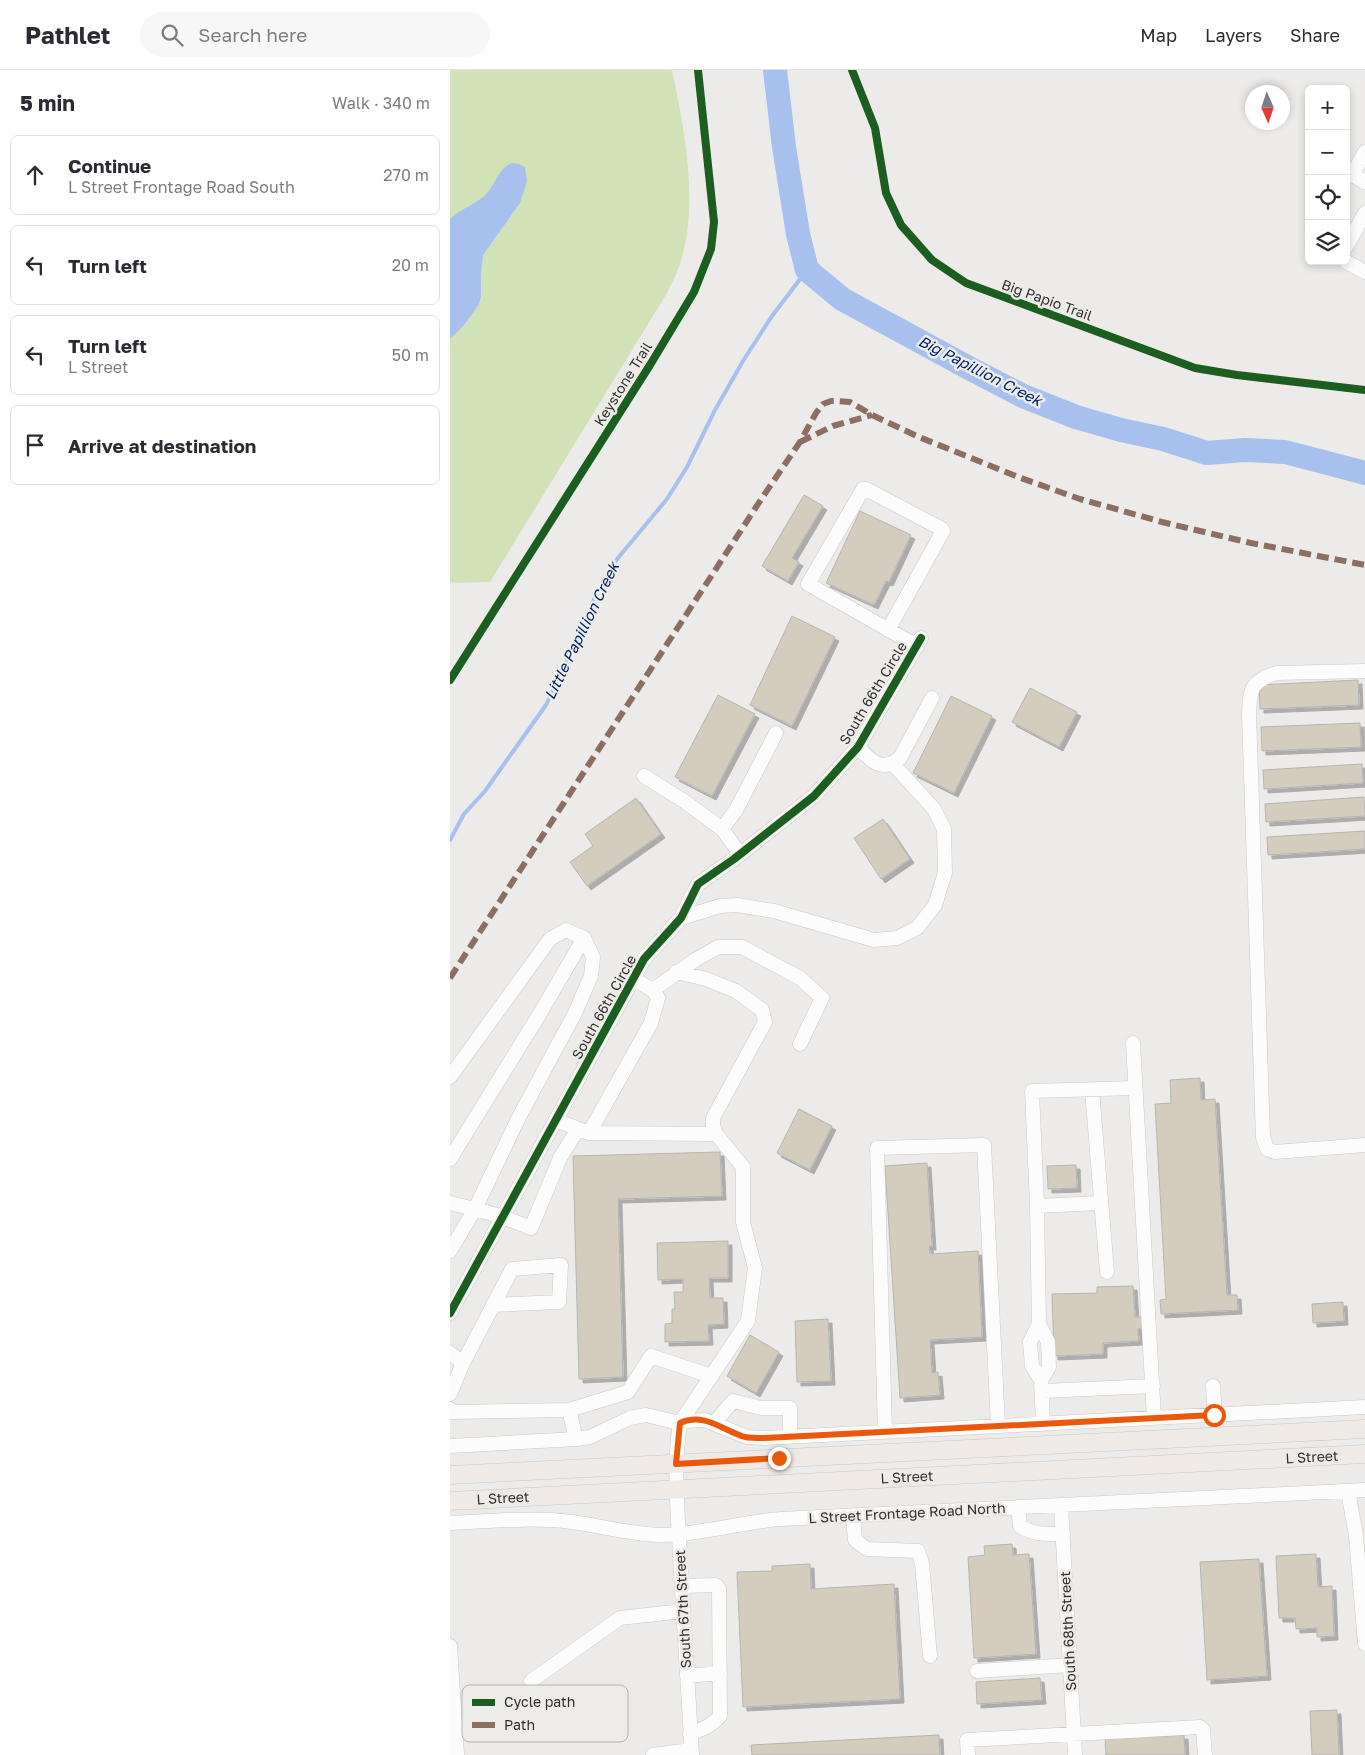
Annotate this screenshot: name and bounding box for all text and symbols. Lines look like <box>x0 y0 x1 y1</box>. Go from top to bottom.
search box <box>140 12 490 57</box>
text: Pathlet <box>25 20 110 49</box>
icon: search <box>158 21 186 49</box>
text: Search here <box>198 23 307 46</box>
text: Map <box>1140 24 1177 46</box>
text: Layers <box>1205 24 1262 46</box>
text: Share <box>1290 24 1340 46</box>
north arrow <box>1245 85 1290 130</box>
map controls <box>1305 85 1350 265</box>
button: + <box>1305 85 1350 130</box>
text: 5 min <box>20 90 75 116</box>
text: Walk · 340 m <box>332 93 430 113</box>
button: − <box>1305 130 1350 175</box>
text: Continue <box>68 154 151 177</box>
icon: ahead <box>21 161 49 189</box>
text: 270 m <box>383 165 429 185</box>
button: locate <box>1305 175 1350 220</box>
text: L Street Frontage Road South <box>68 177 295 197</box>
button: layers <box>1305 220 1350 265</box>
icon: left <box>21 251 49 279</box>
text: Turn left <box>68 254 147 277</box>
text: 20 m <box>392 255 429 275</box>
street label: Big Papio Trail <box>999 275 1095 324</box>
water label: Big Papillion Creek <box>915 331 1046 411</box>
text: Turn left <box>68 334 147 357</box>
street label: Keystone Trail <box>590 339 655 429</box>
icon: left <box>21 341 49 369</box>
text: 50 m <box>392 345 429 365</box>
text: L Street <box>68 357 128 377</box>
icon: arrive <box>21 431 49 459</box>
text: Arrive at destination <box>68 434 256 457</box>
water label: Little Papillion Creek <box>540 558 623 702</box>
street label: South 66th Circle <box>835 638 910 747</box>
street label: South 66th Circle <box>568 952 639 1062</box>
route start <box>1203 1404 1226 1427</box>
route end <box>768 1447 791 1470</box>
street label: L Street <box>1285 1447 1339 1466</box>
street label: L Street <box>880 1467 934 1486</box>
street label: L Street <box>476 1488 530 1507</box>
street label: L Street Frontage Road North <box>808 1499 1006 1526</box>
street label: South 67th Street <box>671 1549 694 1669</box>
street label: South 68th Street <box>1056 1571 1079 1691</box>
legend <box>462 1685 628 1742</box>
text: Cycle path <box>504 1693 575 1710</box>
text: Path <box>504 1716 535 1733</box>

